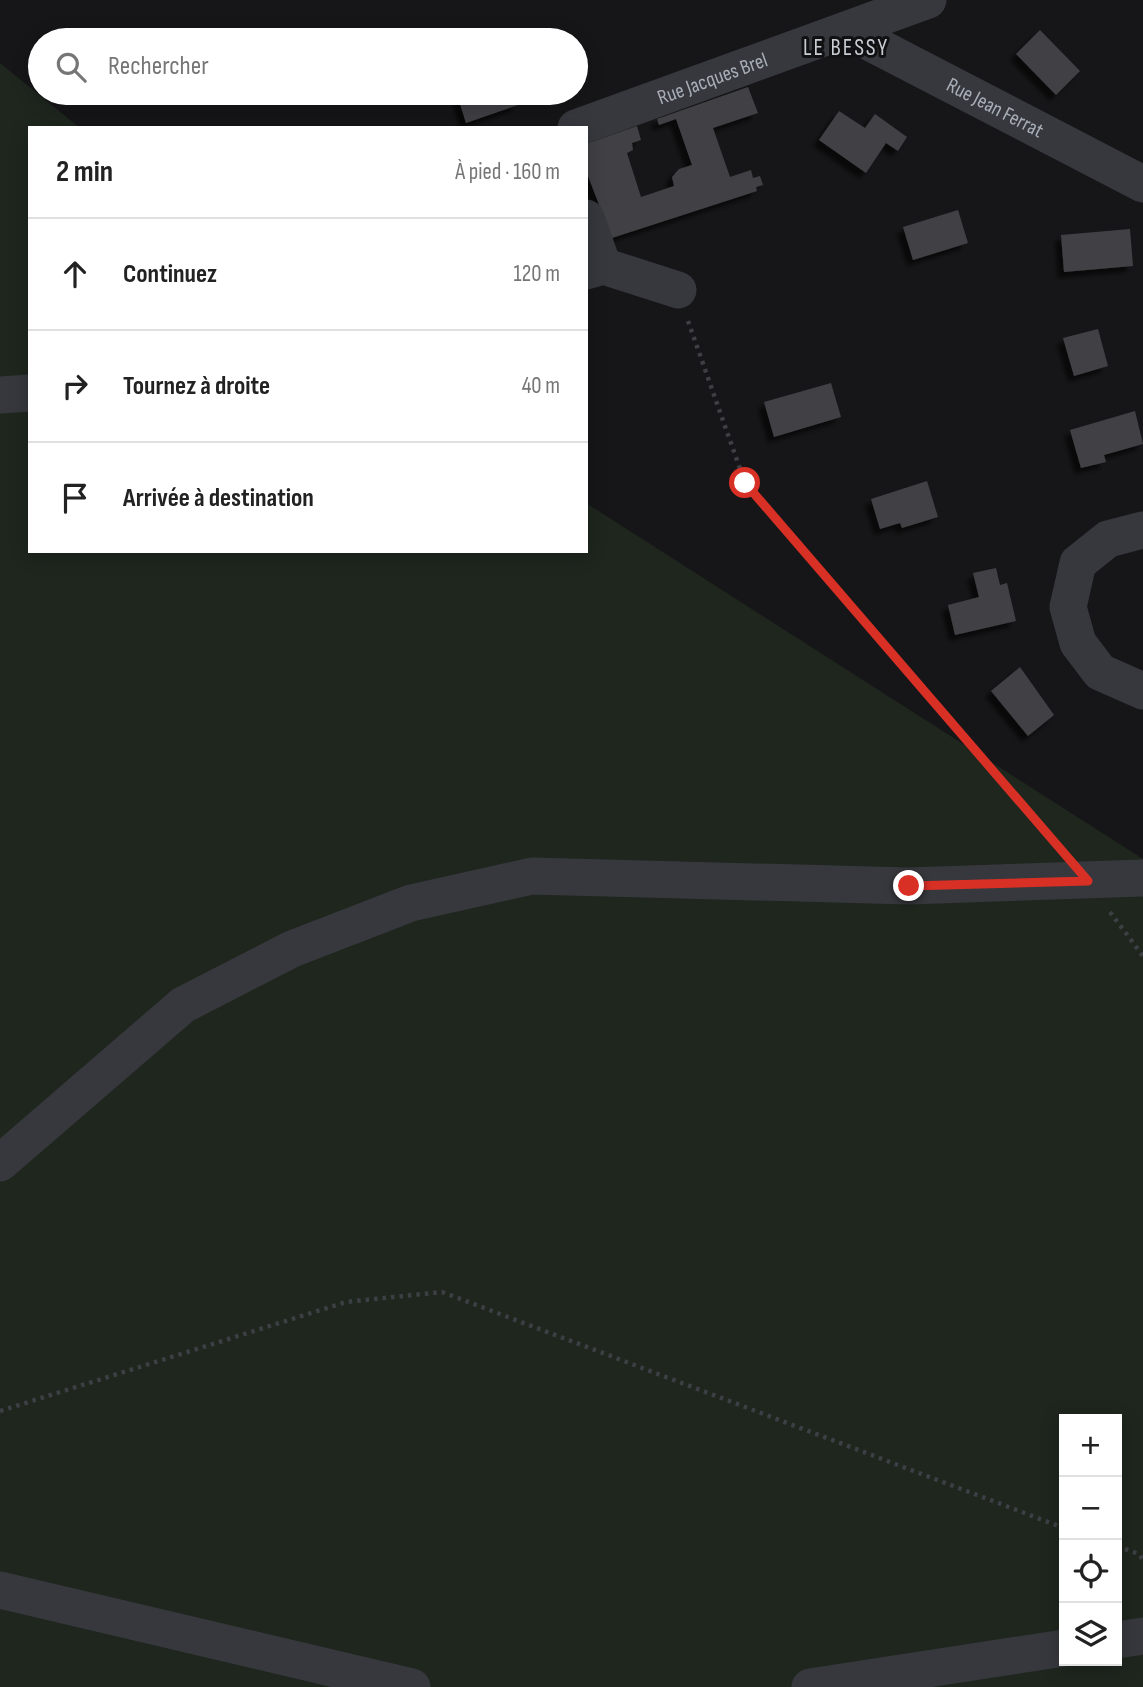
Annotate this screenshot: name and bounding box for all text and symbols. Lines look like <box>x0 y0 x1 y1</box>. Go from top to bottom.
search box <box>28 28 588 105</box>
district label: LE BESSY <box>803 34 889 62</box>
street label: Rue Jacques Brel <box>654 47 771 110</box>
icon: search <box>52 48 90 86</box>
text: Rechercher <box>108 51 209 82</box>
street label: Rue Jean Ferrat <box>942 72 1048 143</box>
text: 2 min <box>56 154 113 190</box>
text: À pied · 160 m <box>455 158 560 186</box>
icon: ahead <box>56 255 94 293</box>
text: Continuez <box>123 259 217 290</box>
text: 120 m <box>514 260 560 288</box>
icon: right <box>56 367 94 405</box>
text: Tournez à droite <box>123 371 270 402</box>
text: 40 m <box>522 372 560 400</box>
route start <box>729 467 760 498</box>
icon: arrive <box>56 479 94 517</box>
text: Arrivée à destination <box>123 483 314 514</box>
route end <box>893 870 924 901</box>
map controls <box>1059 1414 1122 1666</box>
button: + <box>1059 1414 1122 1477</box>
button: − <box>1059 1477 1122 1540</box>
button: locate <box>1059 1540 1122 1603</box>
button: layers <box>1059 1603 1122 1666</box>

